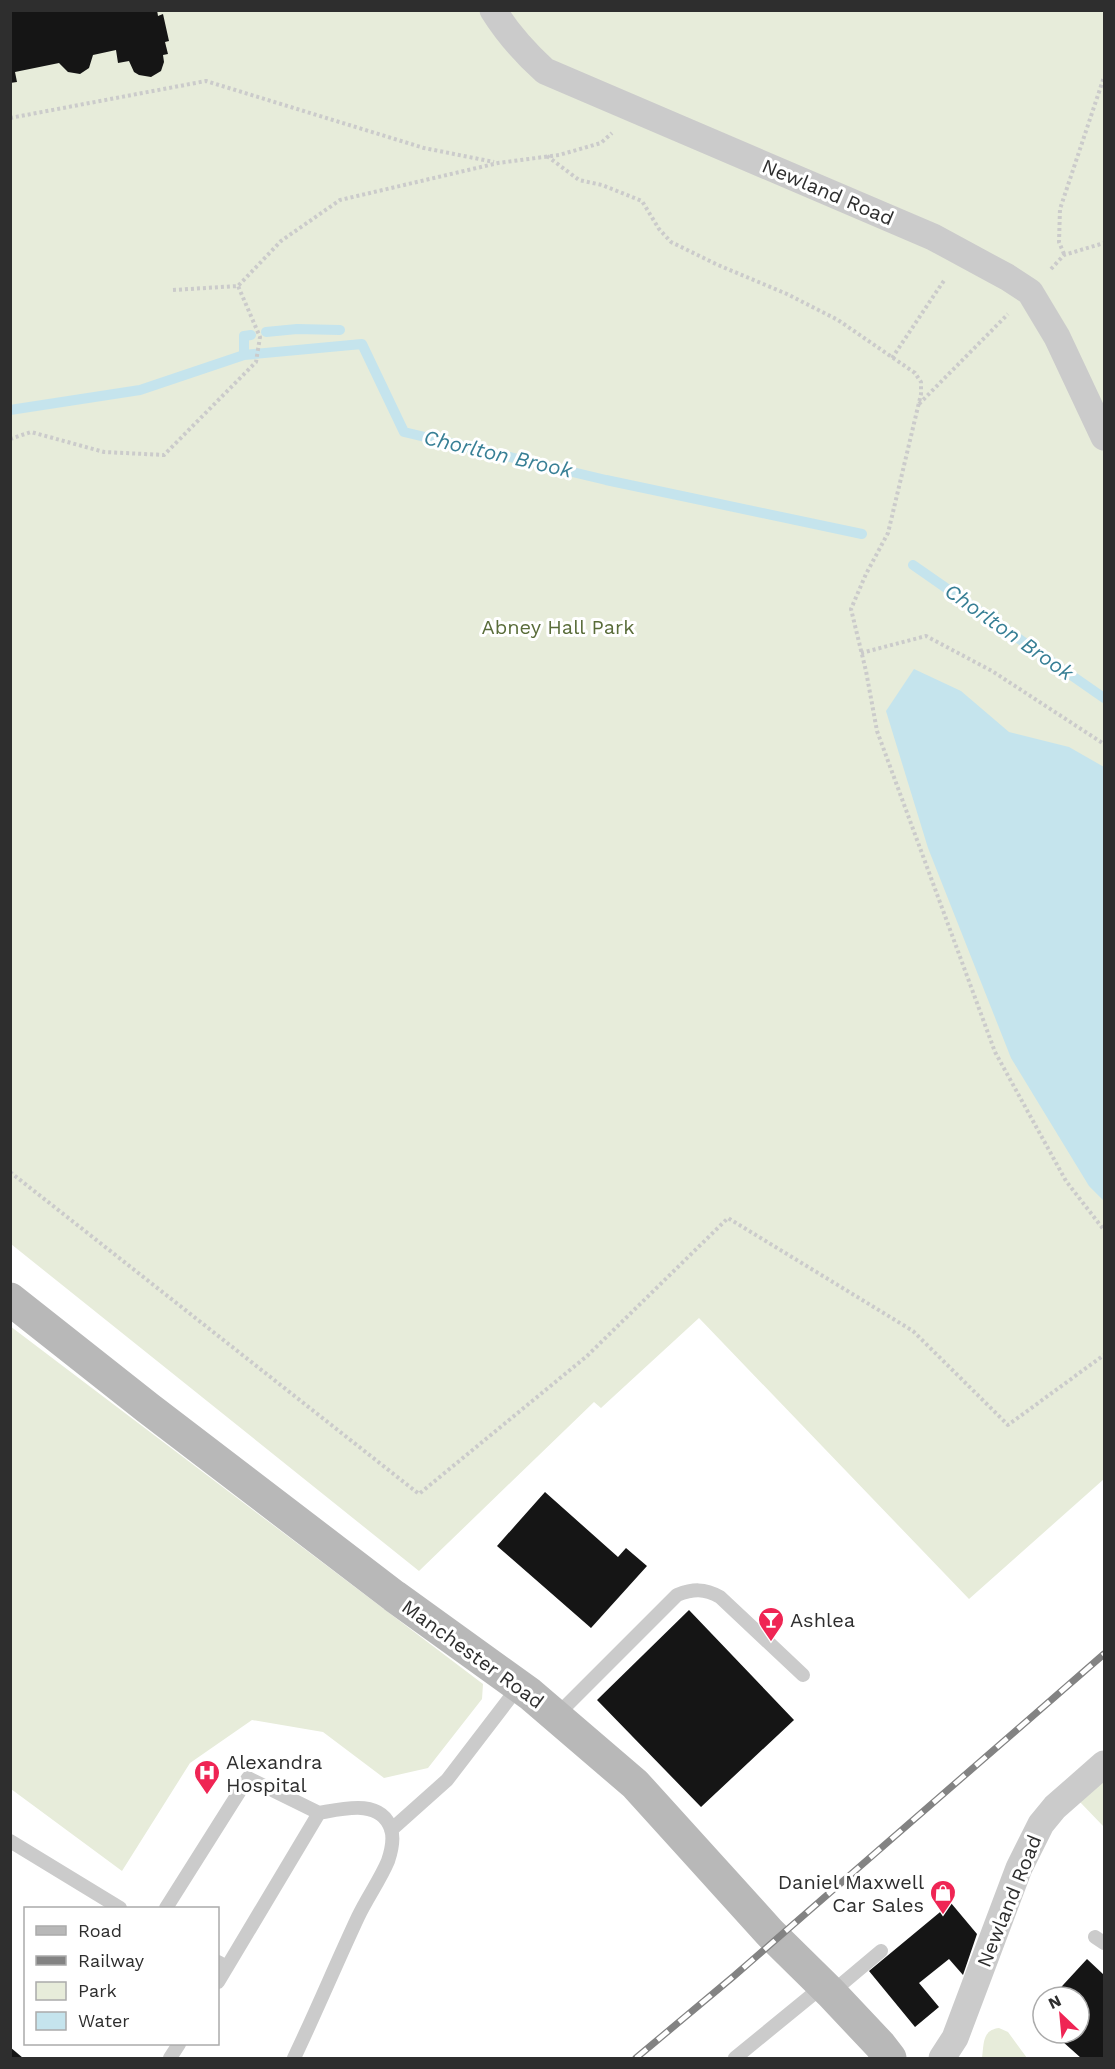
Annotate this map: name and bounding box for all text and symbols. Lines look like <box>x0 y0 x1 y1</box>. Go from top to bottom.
street label: Newland Road <box>759 153 897 231</box>
water label: Chorlton Brook <box>421 424 575 483</box>
water label: Chorlton Brook <box>940 578 1079 686</box>
park label: Abney Hall Park <box>481 615 635 639</box>
street label: Manchester Road <box>397 1594 549 1714</box>
bar icon: Ashlea <box>756 1605 786 1643</box>
place label: Ashlea <box>790 1608 855 1632</box>
place label: Alexandra Hospital <box>226 1750 322 1797</box>
hospital icon: Alexandra Hospital <box>192 1758 222 1796</box>
street label: Newland Road <box>972 1831 1046 1971</box>
place label: Daniel Maxwell Car Sales <box>778 1870 924 1917</box>
shop icon: Daniel Maxwell Car Sales <box>928 1878 958 1916</box>
legend <box>24 1907 219 2045</box>
text: Road <box>78 1920 122 1941</box>
text: Railway <box>78 1950 145 1971</box>
text: Park <box>78 1980 117 2001</box>
north arrow <box>1031 1985 1091 2045</box>
text: N <box>1045 1991 1064 2013</box>
text: Water <box>78 2010 130 2031</box>

